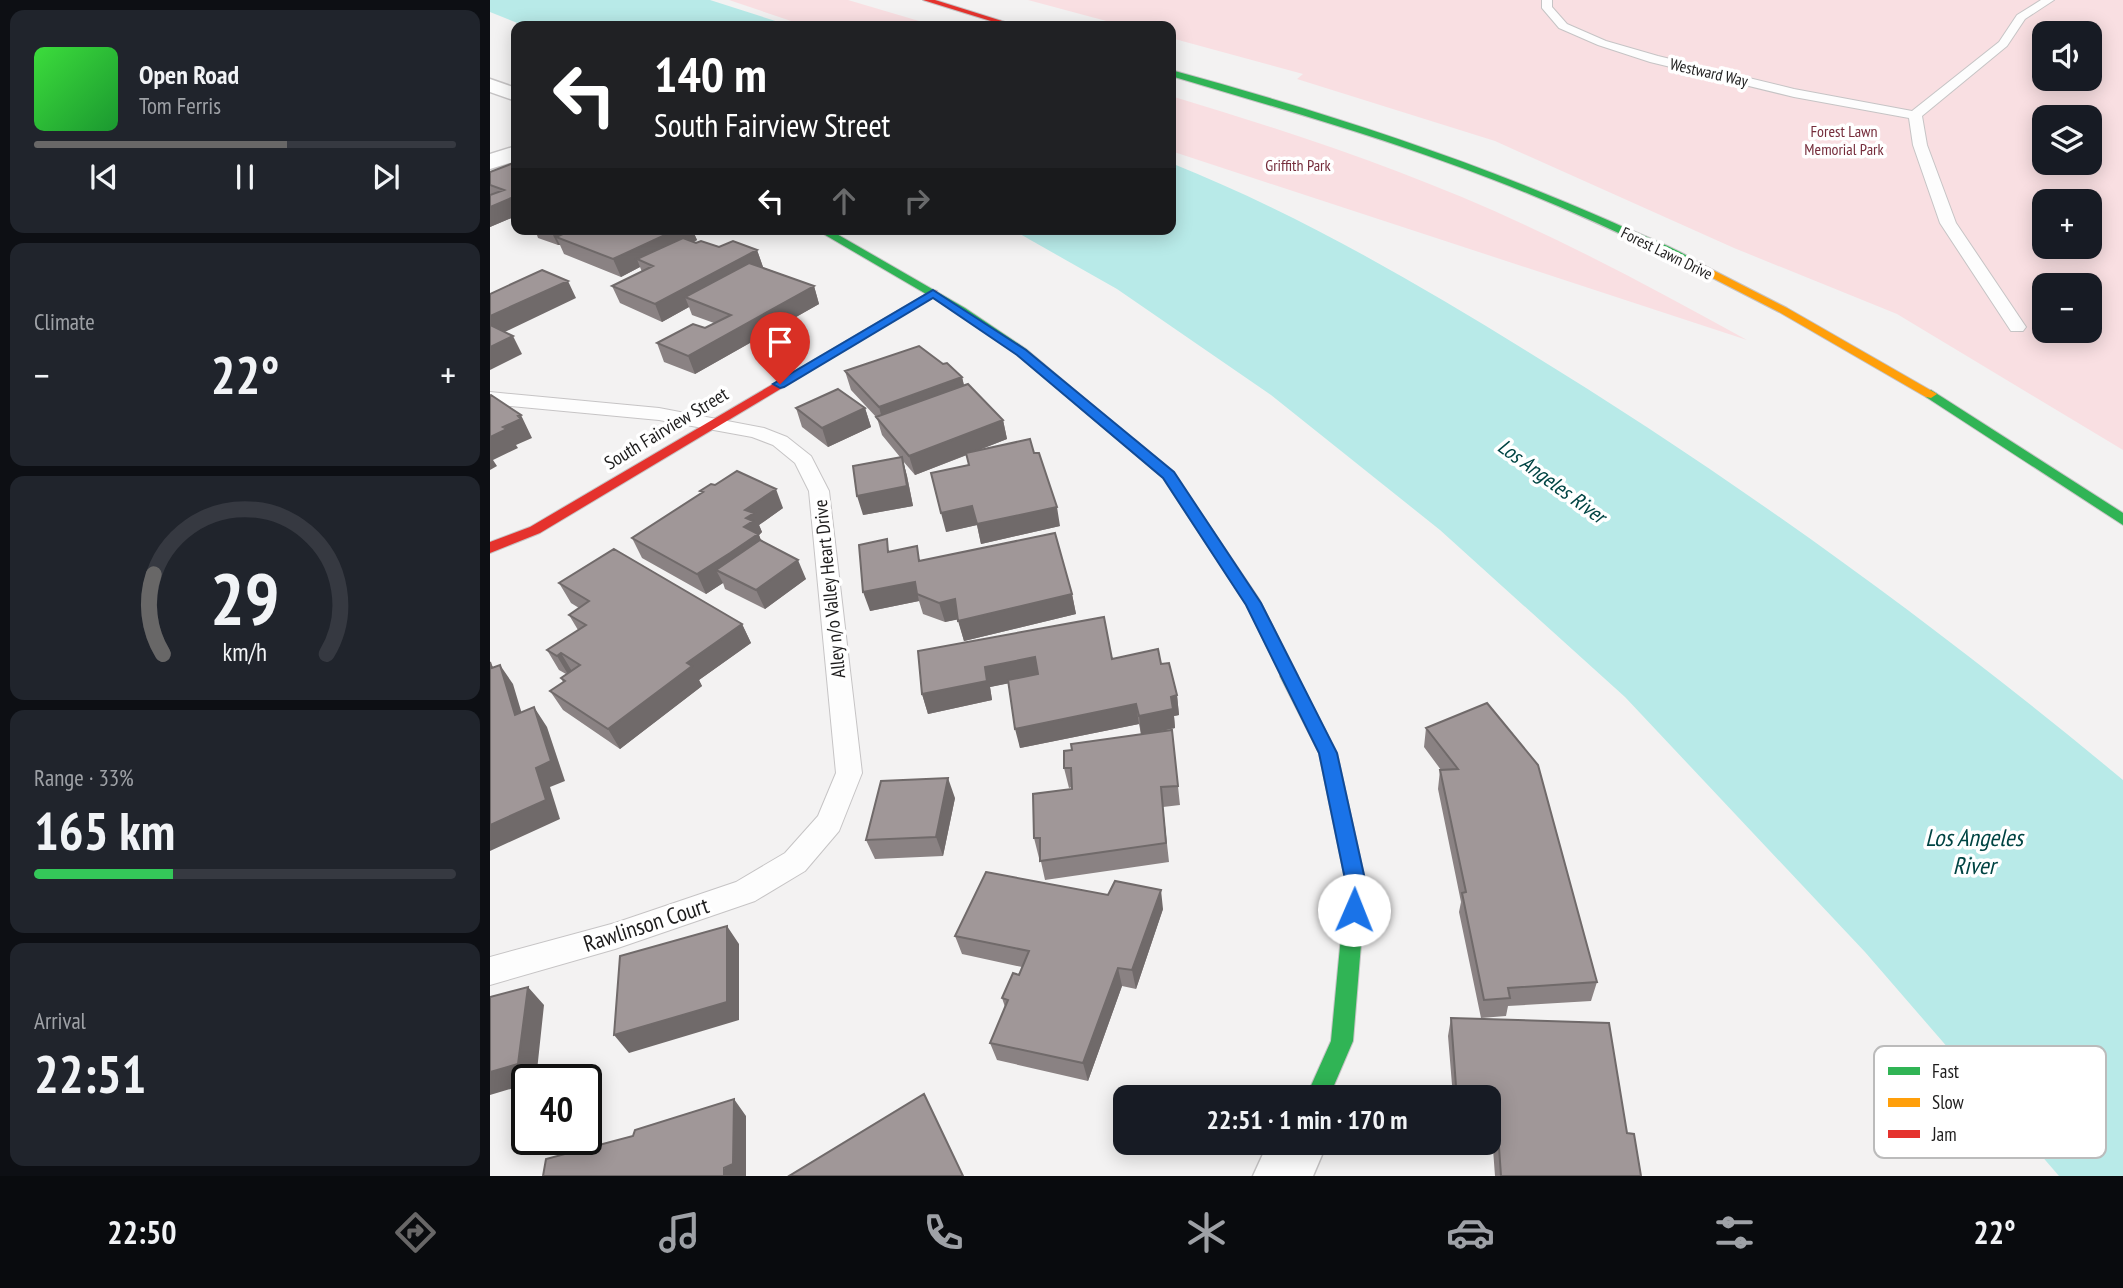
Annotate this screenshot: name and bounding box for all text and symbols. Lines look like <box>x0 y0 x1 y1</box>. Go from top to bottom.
map controls <box>2032 21 2102 343</box>
button: sound <box>2032 21 2102 91</box>
text: 140 m <box>654 42 767 106</box>
icon: left <box>539 49 630 140</box>
street label: Westward Way <box>1668 53 1750 91</box>
text: Open Road <box>139 58 239 91</box>
text: Tom Ferris <box>139 91 221 120</box>
text: South Fairview Street <box>654 104 890 146</box>
button: layers <box>2032 105 2102 175</box>
park label: Forest Lawn Memorial Park <box>1804 121 1884 159</box>
park label: Griffith Park <box>1265 155 1332 175</box>
icon: previous <box>85 158 123 196</box>
icon: pause <box>226 158 264 196</box>
icon: next <box>367 158 405 196</box>
icon: left <box>752 182 790 220</box>
icon: ahead <box>825 182 863 220</box>
icon: right <box>898 182 936 220</box>
button: + <box>2032 189 2102 259</box>
street label: Forest Lawn Drive <box>1618 222 1716 284</box>
button: − <box>2032 273 2102 343</box>
text: Climate <box>34 307 95 336</box>
pin <box>750 312 810 384</box>
icon: arrive <box>761 323 799 361</box>
text: 22° <box>211 341 279 408</box>
text: − <box>34 350 50 399</box>
text: + <box>440 350 456 399</box>
street label: South Fairview Street <box>600 381 733 474</box>
water label: Los Angeles River <box>1493 433 1614 531</box>
street label: Alley n/o Valley Heart Drive <box>808 498 850 679</box>
text: 29 <box>210 550 280 644</box>
text: km/h <box>223 636 267 668</box>
text: Range · 33% <box>34 763 134 792</box>
text: 165 km <box>34 797 175 864</box>
water label: Los Angeles River <box>1925 822 2026 881</box>
position arrow <box>1317 873 1391 947</box>
street label: Rawlinson Court <box>580 890 713 958</box>
text: Arrival <box>34 1006 86 1035</box>
text: 22:51 <box>34 1040 146 1107</box>
legend <box>1874 1046 2106 1158</box>
text: Fast <box>1932 1059 1960 1083</box>
speed limit sign: 40 <box>511 1064 602 1155</box>
text: Slow <box>1932 1090 1965 1114</box>
text: 22:51 · 1 min · 170 m <box>1207 1103 1407 1136</box>
text: Jam <box>1931 1122 1957 1146</box>
icon: directions <box>391 1208 440 1257</box>
icon: music <box>655 1208 704 1257</box>
icon: phone <box>919 1208 968 1257</box>
icon: climate <box>1182 1208 1231 1257</box>
icon: car <box>1446 1208 1495 1257</box>
icon: filters <box>1710 1208 1759 1257</box>
text: 22:50 <box>107 1211 177 1253</box>
text: 22° <box>1973 1211 2016 1253</box>

